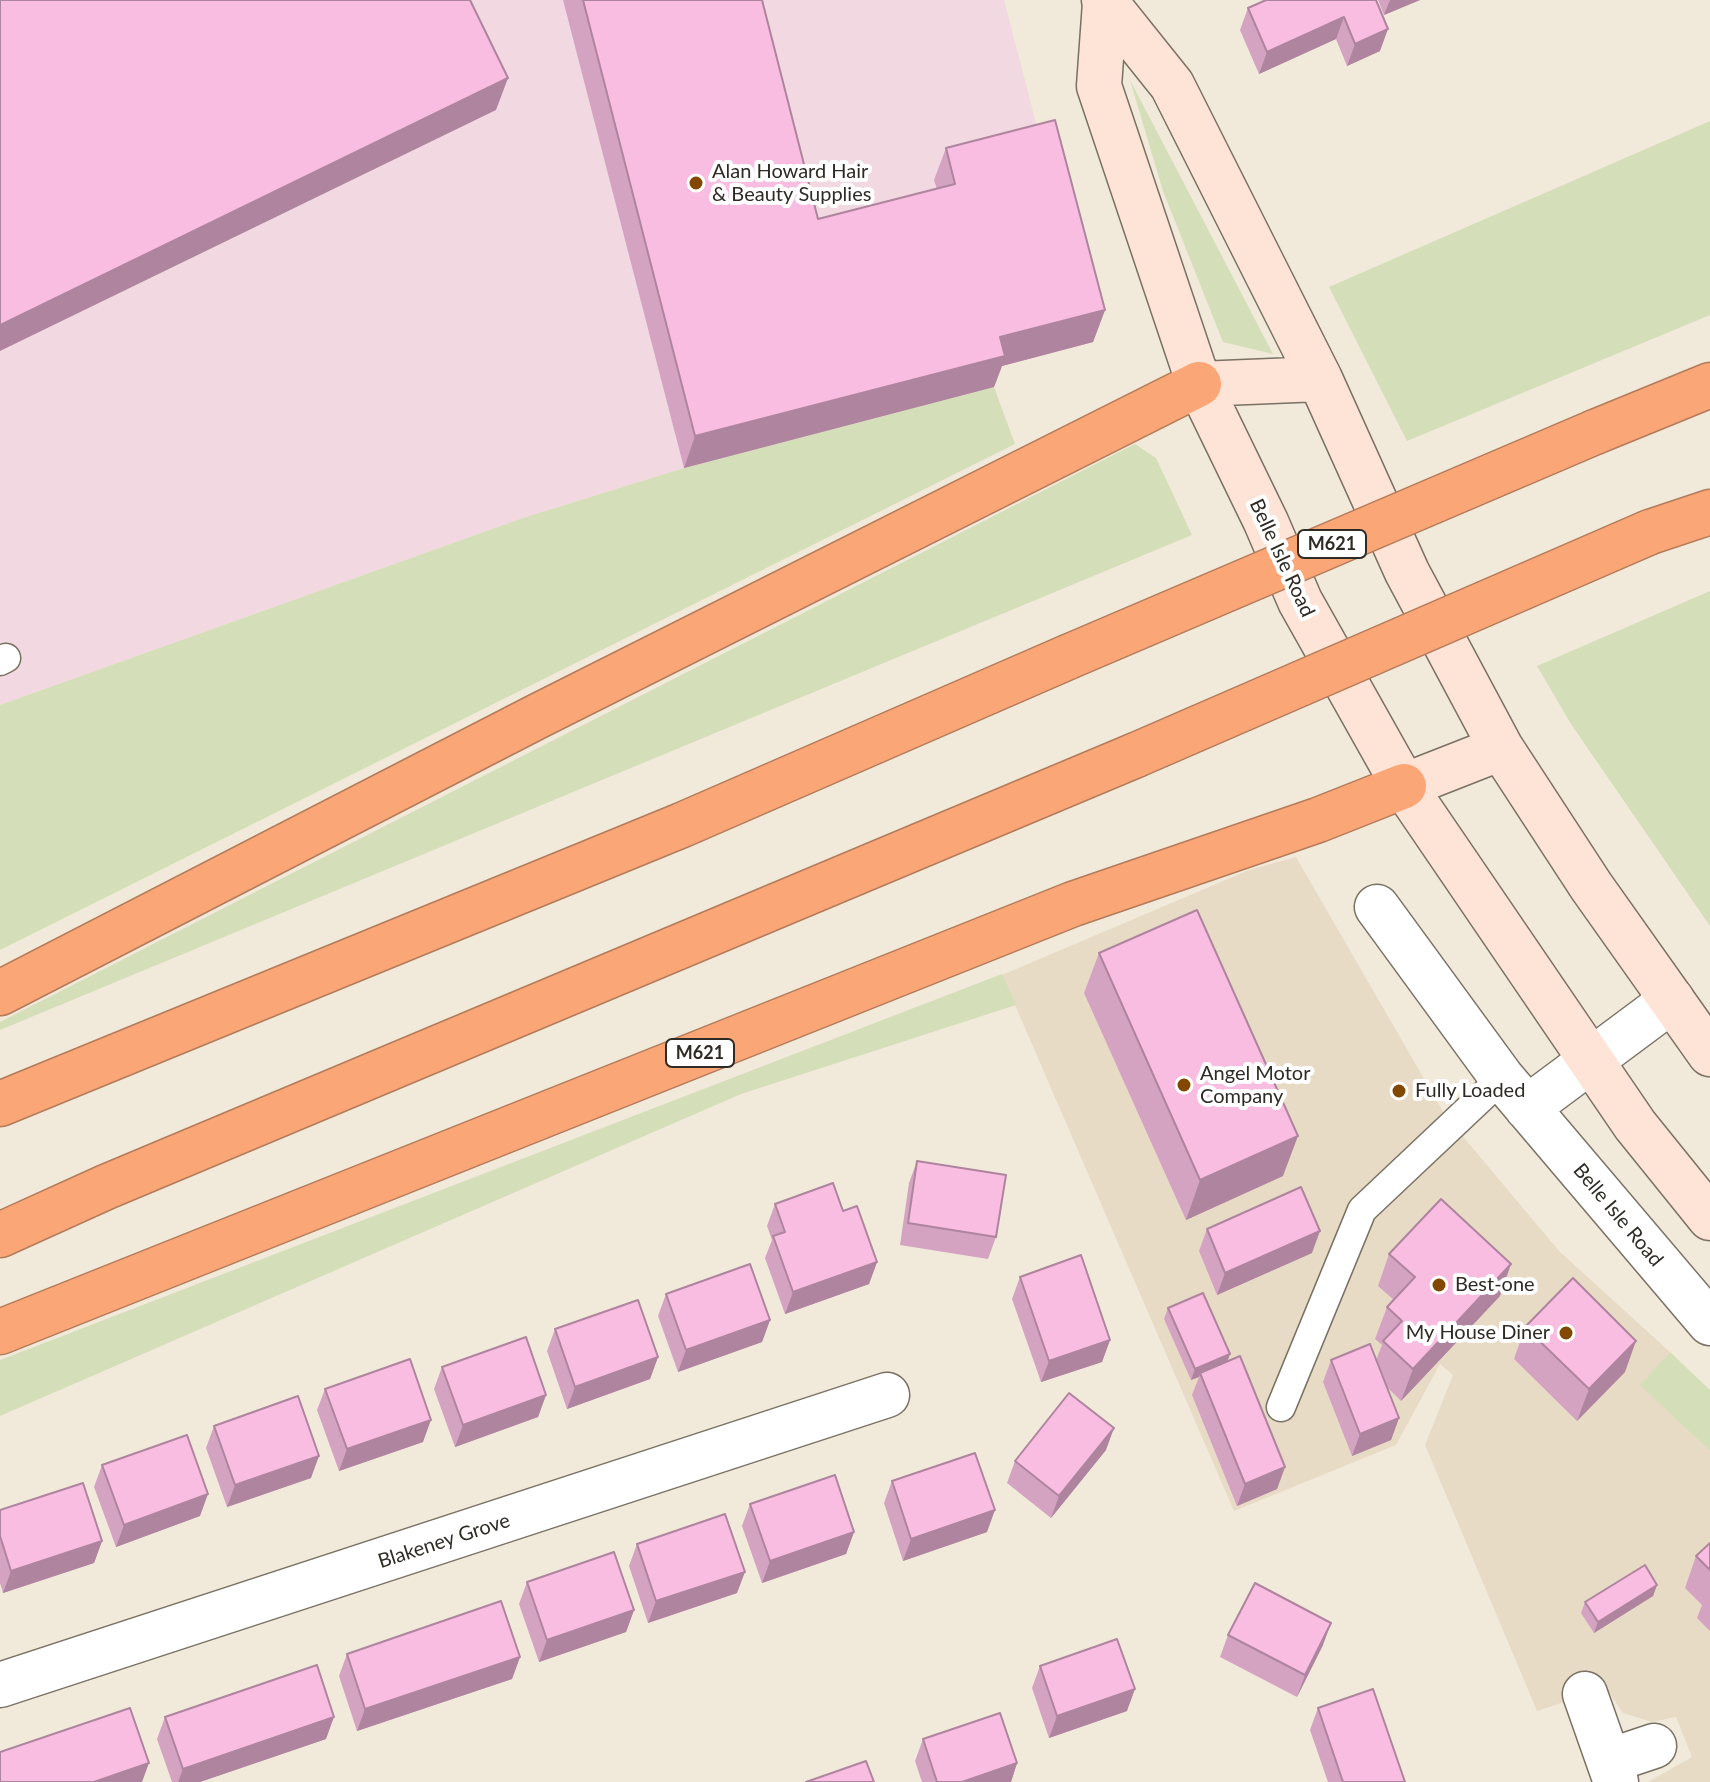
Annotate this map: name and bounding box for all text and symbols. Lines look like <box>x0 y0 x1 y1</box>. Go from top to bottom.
place label: Alan Howard Hair & Beauty Supplies <box>712 160 871 207</box>
marker: Alan Howard Hair & Beauty Supplies <box>687 174 705 192</box>
street label: Belle Isle Road <box>1244 495 1320 621</box>
road number: M621 <box>1298 530 1366 558</box>
road number: M621 <box>666 1039 734 1067</box>
place label: Angel Motor Company <box>1200 1062 1310 1109</box>
marker: Angel Motor Company <box>1175 1076 1193 1094</box>
place label: Fully Loaded <box>1415 1079 1525 1103</box>
marker: Fully Loaded <box>1390 1082 1408 1100</box>
street label: Belle Isle Road <box>1568 1159 1668 1271</box>
place label: Best-one <box>1455 1273 1535 1297</box>
marker: Best-one <box>1430 1276 1448 1294</box>
place label: My House Diner <box>1406 1321 1550 1345</box>
marker: My House Diner <box>1557 1324 1575 1342</box>
street label: Blakeney Grove <box>375 1508 513 1574</box>

